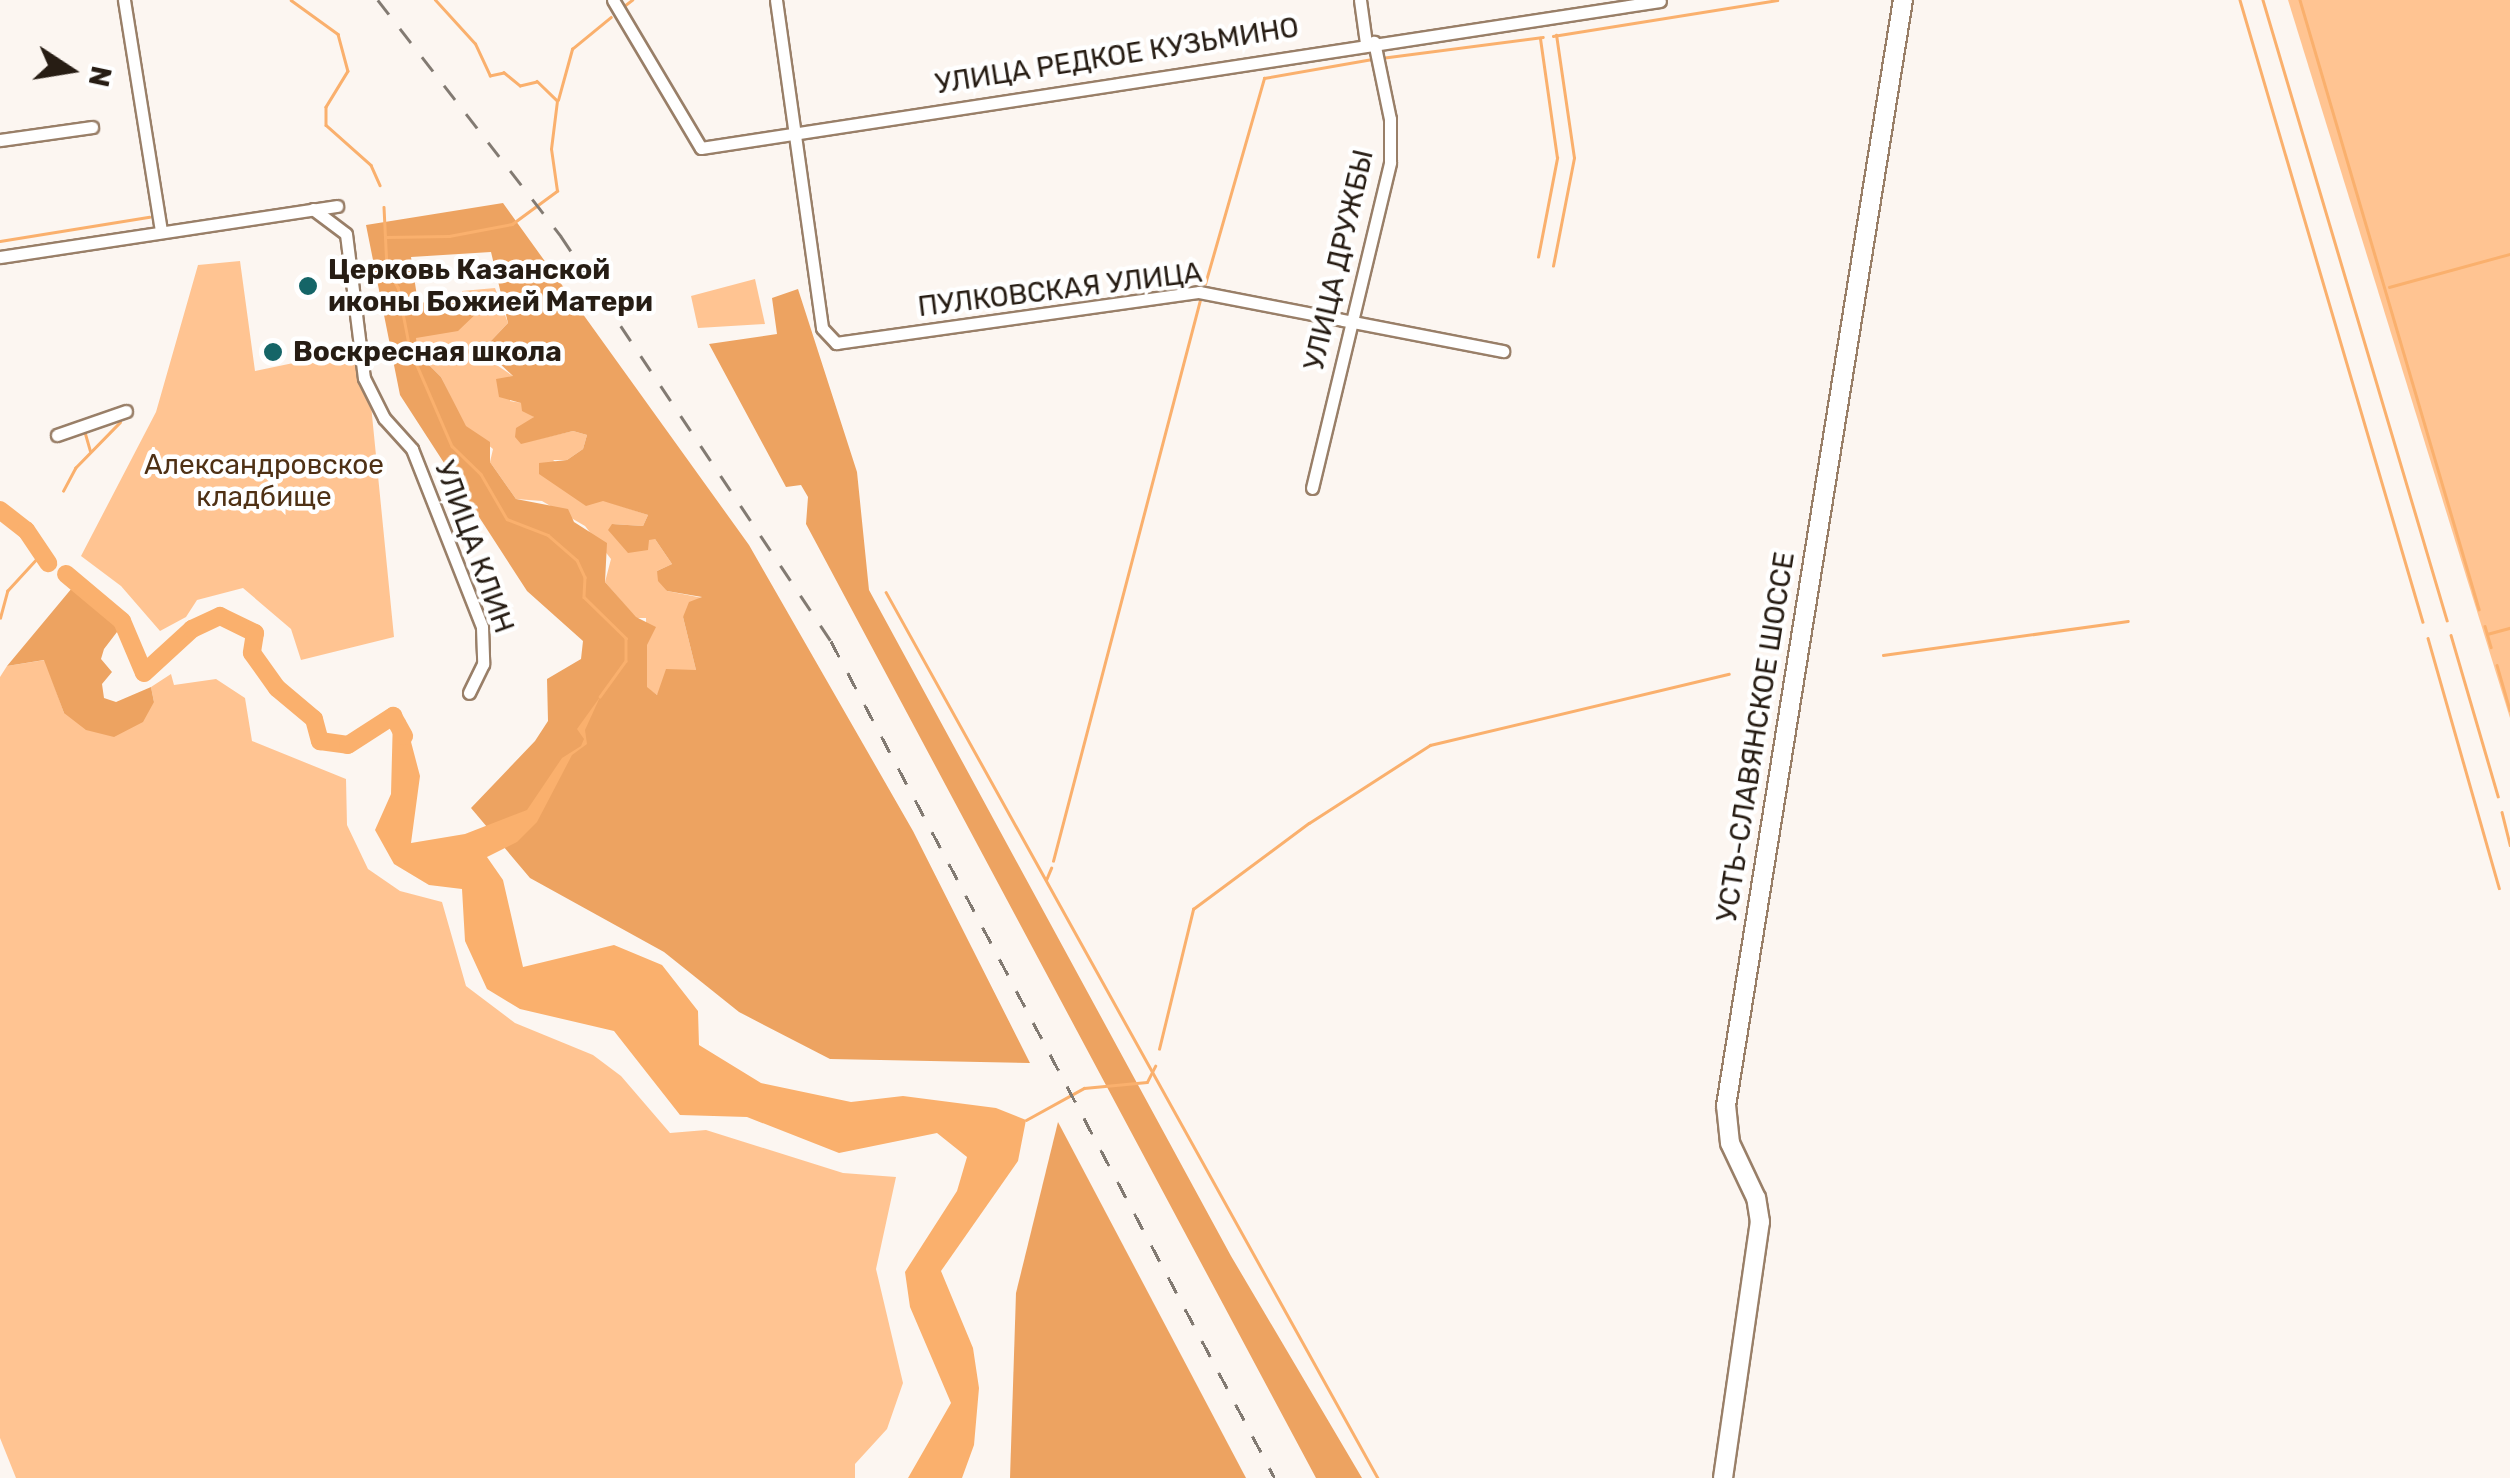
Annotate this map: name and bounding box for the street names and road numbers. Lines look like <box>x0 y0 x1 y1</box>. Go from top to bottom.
street label: УЛИЦА РЕДКОЕ КУЗЬМИНО <box>933 11 1301 101</box>
street label: УЛИЦА ДРУЖБЫ <box>1297 146 1381 374</box>
street label: ПУЛКОВСКАЯ УЛИЦА <box>916 256 1204 324</box>
street label: УЛИЦА КЛИН <box>427 456 521 638</box>
street label: УСТЬ-СЛАВЯНСКОЕ ШОССЕ <box>1710 550 1802 924</box>

